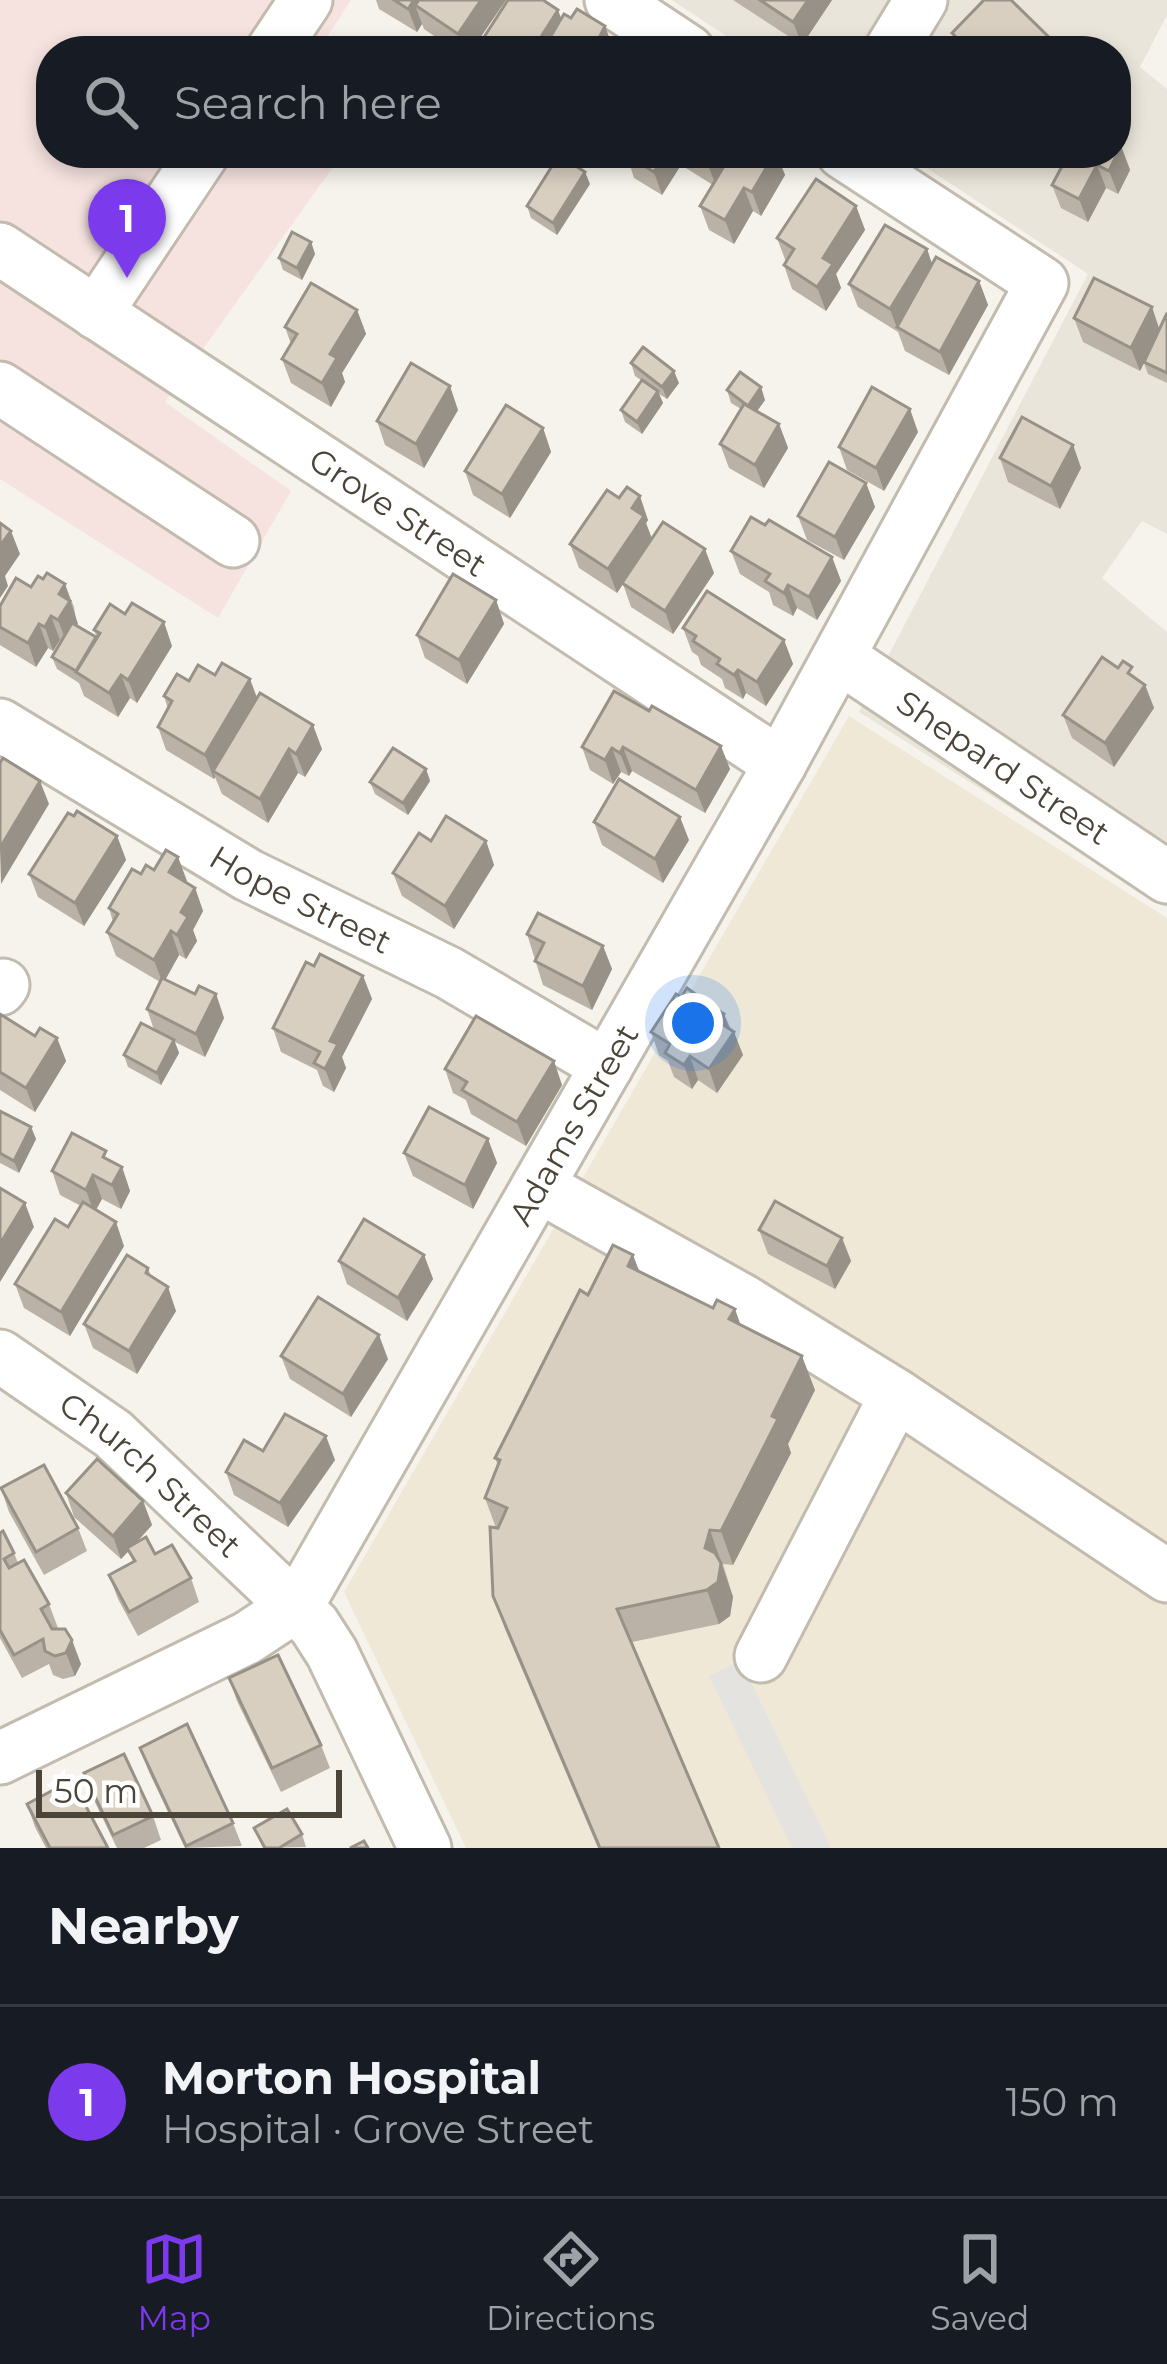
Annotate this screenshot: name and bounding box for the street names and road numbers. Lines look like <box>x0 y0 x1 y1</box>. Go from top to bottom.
street label: Grove Street <box>302 439 494 585</box>
street label: Shepard Street <box>889 682 1118 853</box>
street label: Hope Street <box>203 837 398 962</box>
street label: Adams Street <box>500 1017 647 1232</box>
street label: Church Street <box>52 1383 250 1565</box>

